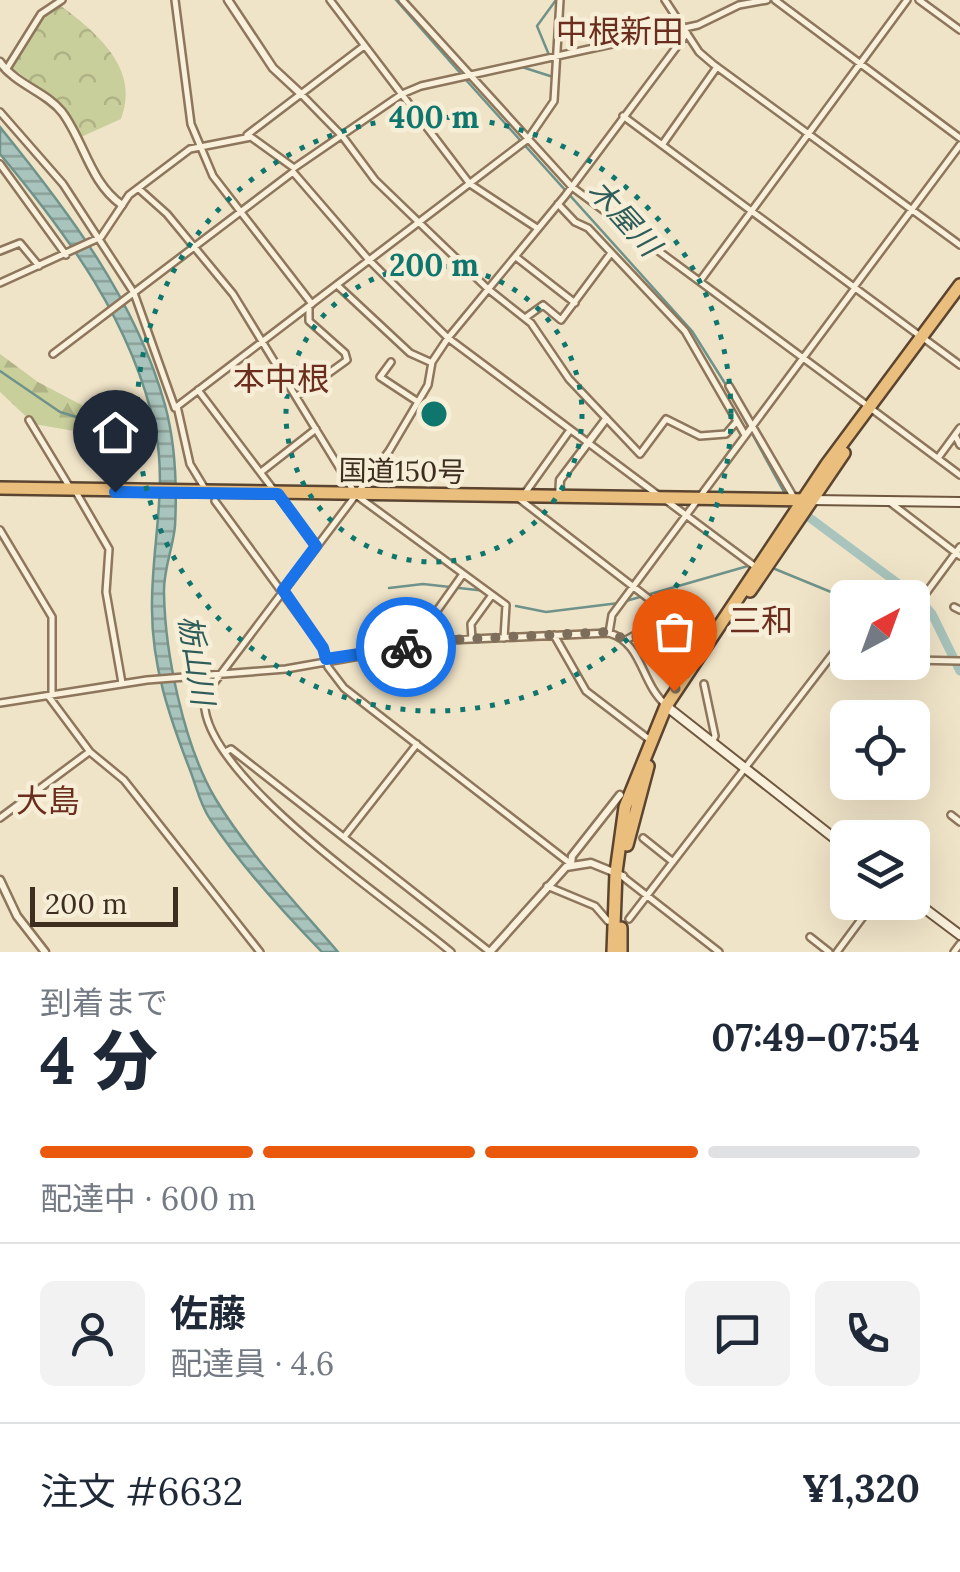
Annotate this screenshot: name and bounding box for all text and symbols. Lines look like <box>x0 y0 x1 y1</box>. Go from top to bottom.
district label: 中根新田 <box>556 11 684 52</box>
text: 400 m <box>389 98 479 136</box>
water label: 木屋川 <box>581 171 671 266</box>
text: 200 m <box>389 246 479 284</box>
district label: 本中根 <box>233 358 329 399</box>
pin <box>73 390 158 493</box>
centre of rings <box>416 396 452 432</box>
icon: home <box>88 405 143 460</box>
street label: 国道150号 <box>338 452 466 490</box>
north arrow <box>830 580 930 680</box>
map controls <box>830 580 930 920</box>
pin <box>632 589 717 692</box>
courier <box>356 597 456 697</box>
district label: 三和 <box>729 600 793 641</box>
icon: bag <box>647 604 702 659</box>
water label: 栃山川 <box>171 612 223 710</box>
icon: bike <box>379 620 434 675</box>
button: locate <box>830 700 930 800</box>
district label: 大島 <box>16 780 80 821</box>
button: layers <box>830 820 930 920</box>
scale bar <box>30 882 178 926</box>
text: 200 m <box>45 886 127 922</box>
text: 到着まで <box>40 982 168 1023</box>
text: 07:49–07:54 <box>711 1013 920 1061</box>
text: 4 分 <box>40 1019 158 1102</box>
text: 配達中 · 600 m <box>40 1178 256 1219</box>
button: person <box>40 1281 145 1386</box>
button: chat <box>685 1281 790 1386</box>
button: phone <box>815 1281 920 1386</box>
text: 佐藤 <box>170 1289 246 1337</box>
text: 配達員 · 4.6 <box>170 1343 334 1384</box>
text: ¥1,320 <box>802 1464 920 1512</box>
text: 注文 #6632 <box>40 1467 243 1515</box>

